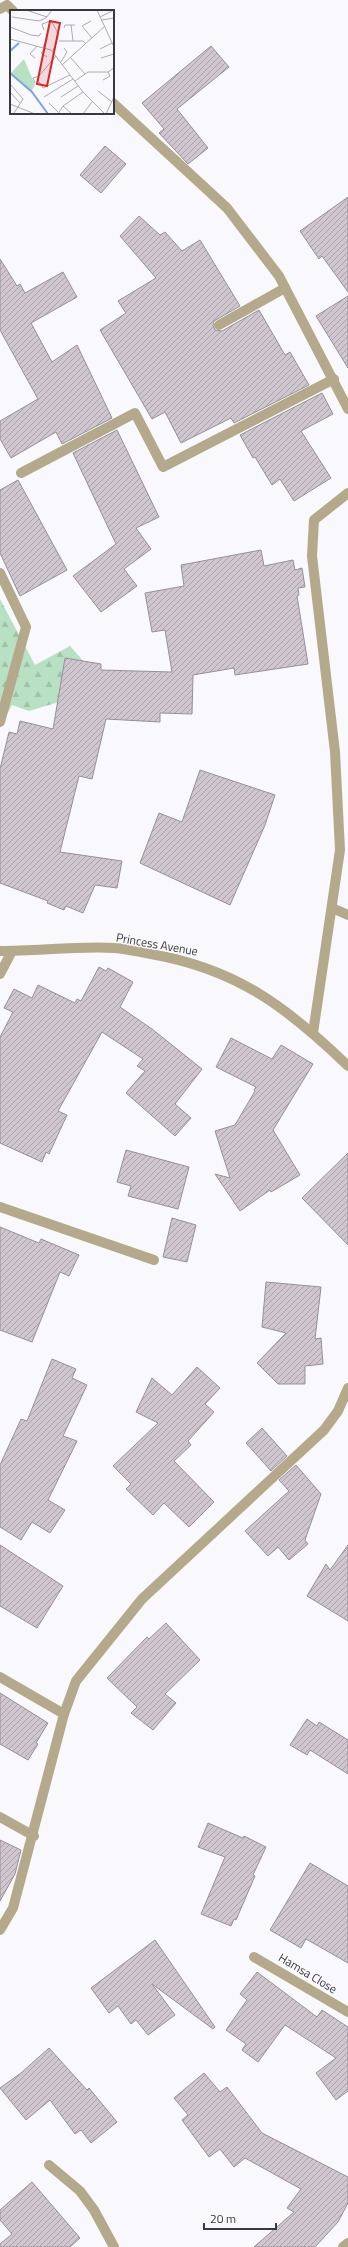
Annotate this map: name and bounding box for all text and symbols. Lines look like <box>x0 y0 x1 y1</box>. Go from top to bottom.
inset map <box>10 10 114 114</box>
street label: Princess Avenue <box>115 927 199 961</box>
street label: Hamsa Close <box>275 1948 341 1998</box>
scale bar <box>204 2205 276 2231</box>
text: 20 m <box>210 2209 236 2228</box>

